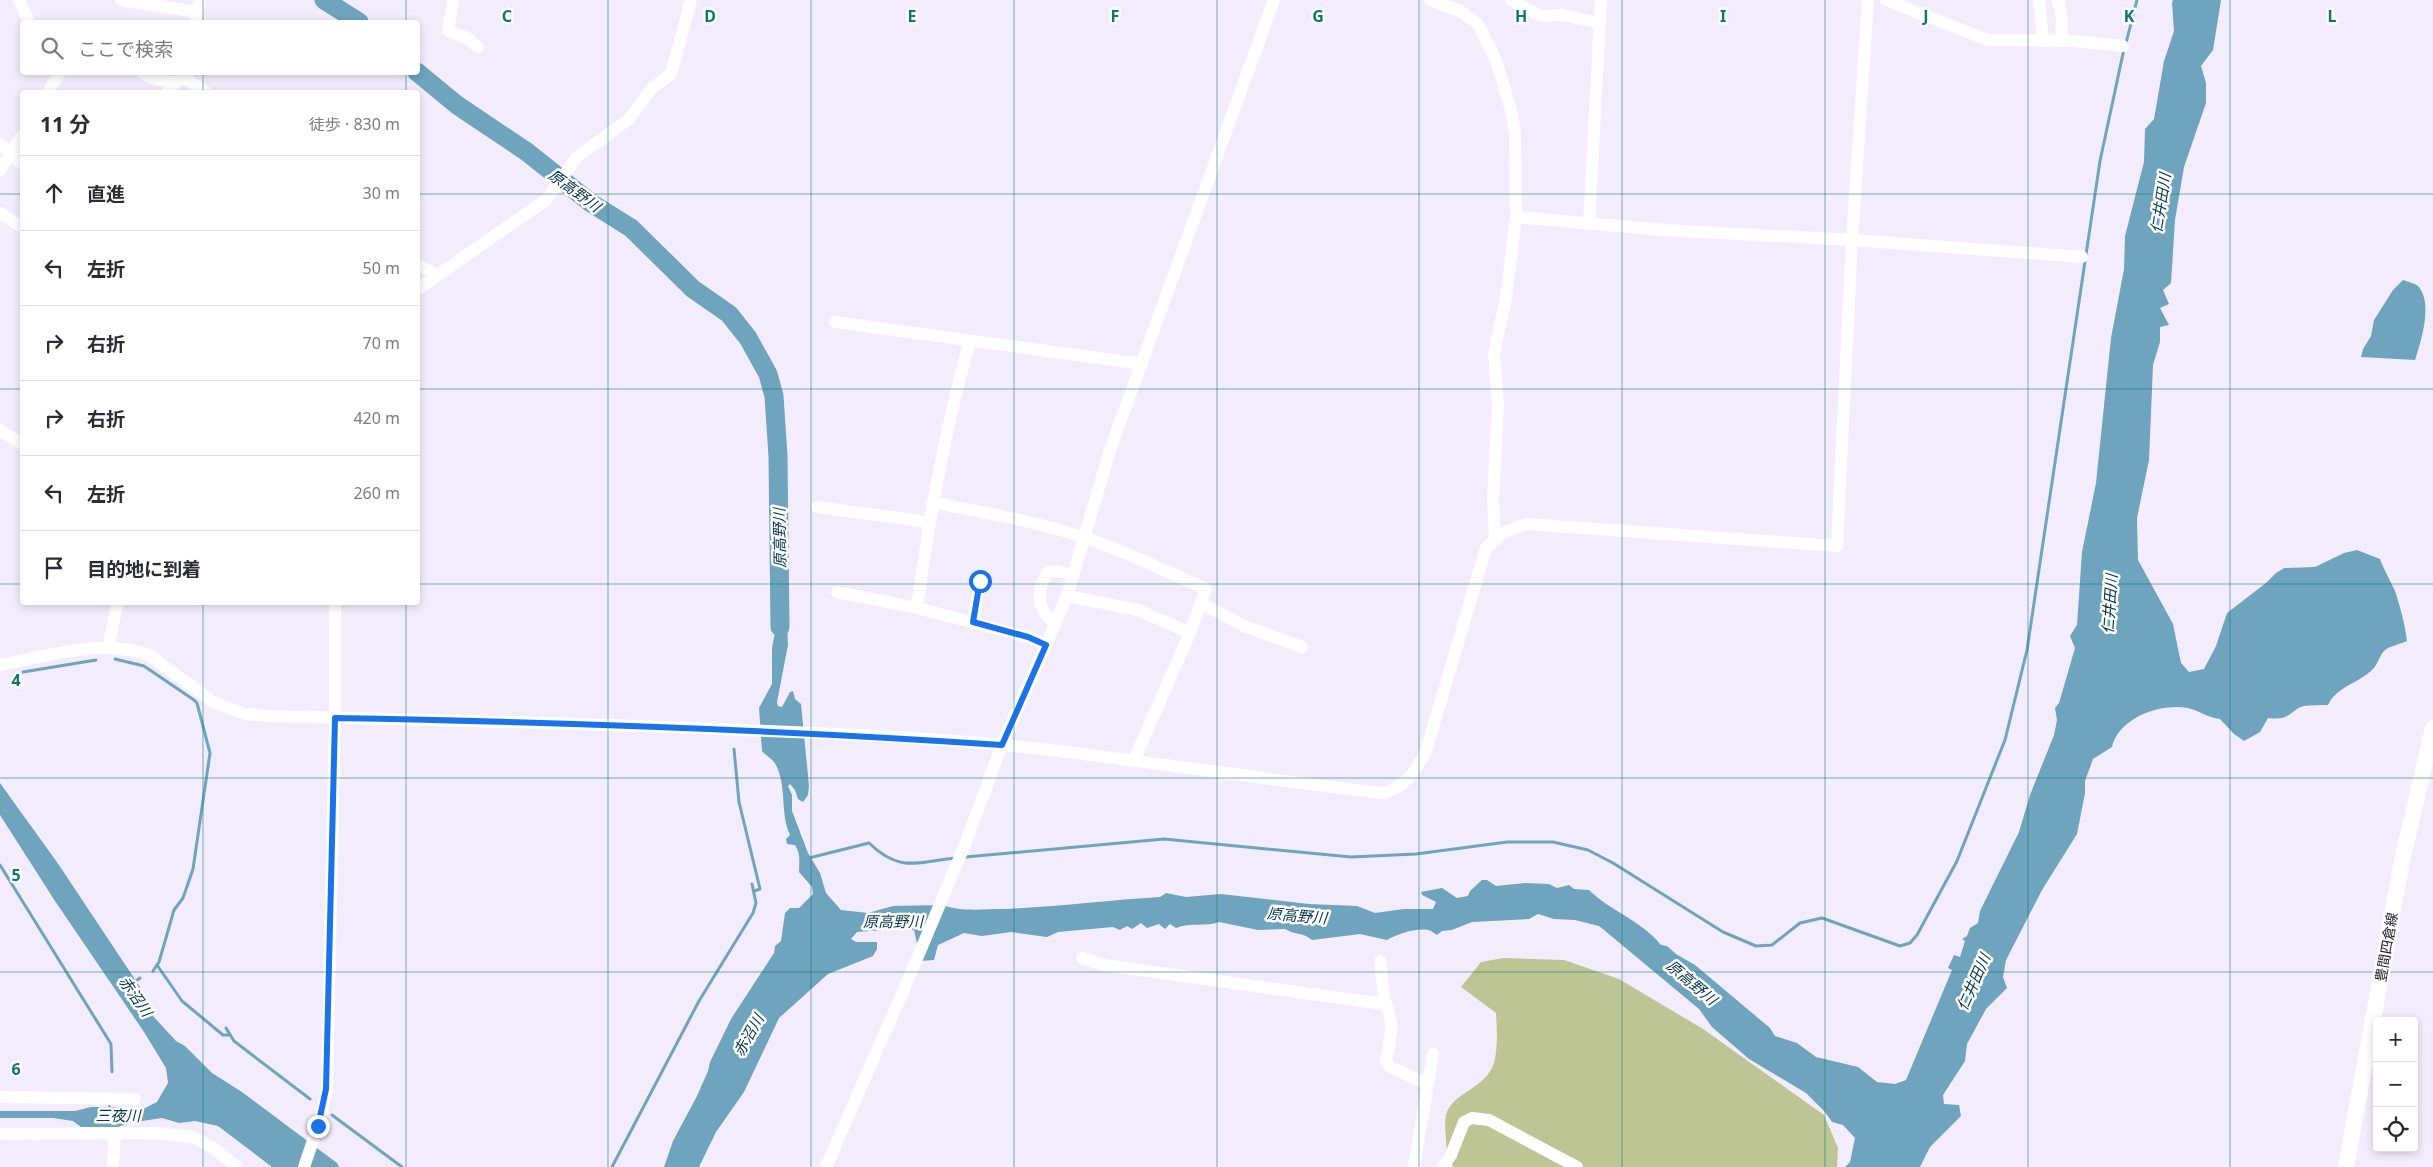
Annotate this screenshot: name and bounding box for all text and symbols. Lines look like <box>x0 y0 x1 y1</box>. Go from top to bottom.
text: C <box>502 5 512 27</box>
text: D <box>704 5 716 27</box>
text: E <box>908 5 917 27</box>
text: F <box>1111 5 1119 27</box>
text: G <box>1312 5 1324 27</box>
text: H <box>1515 5 1527 27</box>
text: I <box>1720 5 1726 27</box>
text: J <box>1921 5 1929 27</box>
text: K <box>2124 5 2135 27</box>
text: L <box>2328 5 2337 27</box>
search box <box>20 20 420 75</box>
icon: search <box>38 34 66 62</box>
text: ここで検索 <box>78 36 173 62</box>
text: 11 分 <box>40 110 90 138</box>
text: 徒歩 · 830 m <box>309 113 400 135</box>
water label: 原高野川 <box>545 164 607 217</box>
water label: 仁井田川 <box>2145 170 2175 234</box>
icon: ahead <box>40 179 68 207</box>
text: 直進 <box>87 181 125 207</box>
text: 30 m <box>363 182 400 204</box>
icon: left <box>40 254 68 282</box>
text: 左折 <box>87 256 125 282</box>
text: 50 m <box>363 257 400 279</box>
icon: right <box>40 329 68 357</box>
text: 右折 <box>87 331 125 357</box>
text: 70 m <box>363 332 400 354</box>
icon: right <box>40 404 68 432</box>
text: 右折 <box>87 406 125 432</box>
text: 420 m <box>353 407 400 429</box>
icon: left <box>40 479 68 507</box>
text: 左折 <box>87 481 125 507</box>
text: 260 m <box>353 482 400 504</box>
water label: 原高野川 <box>768 506 790 568</box>
icon: arrive <box>40 554 68 582</box>
text: 目的地に到着 <box>87 556 201 582</box>
route start <box>969 570 992 593</box>
water label: 仁井田川 <box>2097 571 2121 635</box>
text: 4 <box>11 669 21 691</box>
text: 5 <box>11 864 21 886</box>
water label: 原高野川 <box>1266 902 1330 928</box>
water label: 原高野川 <box>863 911 925 931</box>
street label: 豊間四倉線 <box>2371 911 2401 983</box>
water label: 仁井田川 <box>1952 949 1995 1013</box>
water label: 原高野川 <box>1663 955 1723 1010</box>
water label: 赤沼川 <box>115 972 158 1022</box>
water label: 赤沼川 <box>728 1009 769 1060</box>
map controls <box>2373 1017 2418 1152</box>
button: + <box>2373 1017 2418 1062</box>
text: 6 <box>11 1058 21 1080</box>
button: − <box>2373 1062 2418 1107</box>
water label: 三夜川 <box>95 1105 142 1125</box>
button: locate <box>2373 1107 2418 1152</box>
route end <box>307 1115 330 1138</box>

